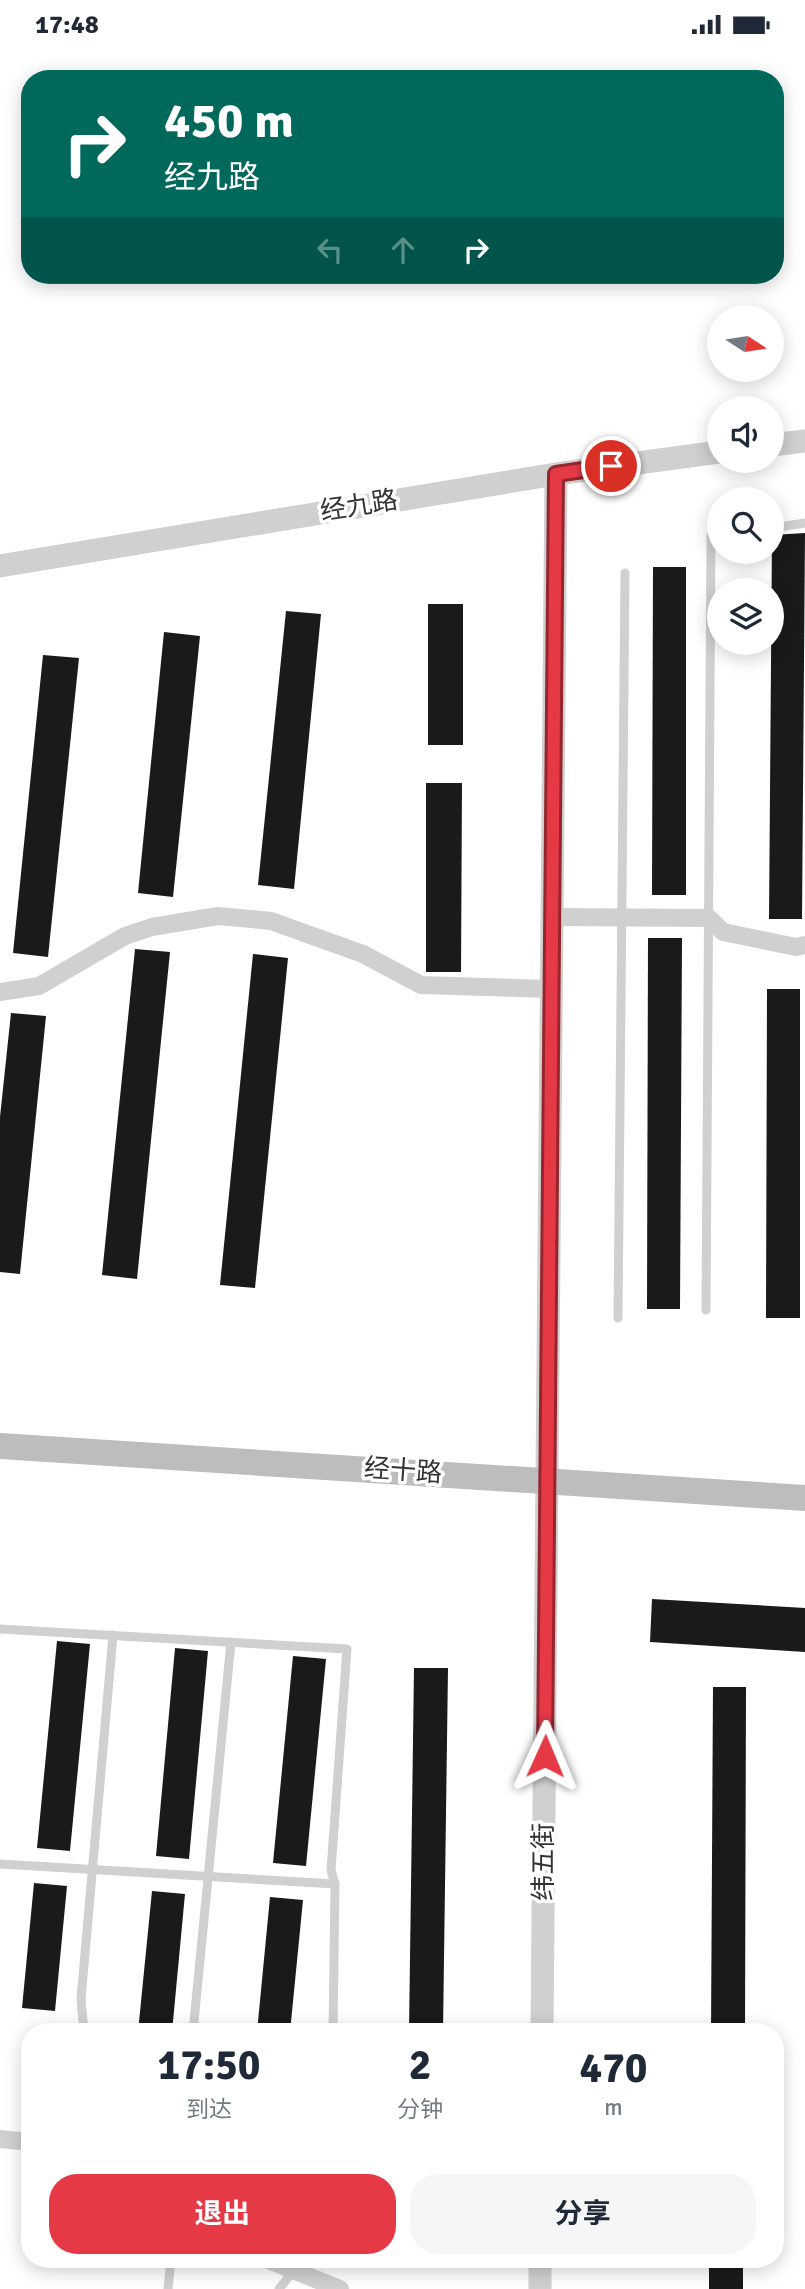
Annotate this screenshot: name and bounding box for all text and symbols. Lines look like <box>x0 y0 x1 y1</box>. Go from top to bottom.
text: 17:48 <box>35 9 99 41</box>
text: 450 m <box>164 91 294 151</box>
icon: right <box>49 98 140 189</box>
text: 经九路 <box>164 158 260 197</box>
icon: left <box>311 231 349 269</box>
icon: ahead <box>384 231 422 269</box>
icon: right <box>457 231 495 269</box>
north arrow <box>707 305 784 381</box>
map controls <box>707 305 784 655</box>
button: sound <box>707 396 784 473</box>
pin <box>581 436 641 496</box>
icon: arrive <box>592 447 630 485</box>
street label: 经九路 <box>318 484 400 528</box>
button: search <box>707 487 784 564</box>
button: layers <box>707 578 784 655</box>
street label: 经十路 <box>363 1452 443 1490</box>
position arrow <box>508 1719 582 1793</box>
street label: 纬五街 <box>528 1823 560 1901</box>
text: 17:50 <box>157 2040 261 2091</box>
text: 2 <box>409 2040 431 2091</box>
text: 470 <box>579 2043 648 2094</box>
text: m <box>604 2093 623 2122</box>
text: 到达 <box>186 2095 232 2124</box>
text: 分钟 <box>397 2095 443 2124</box>
button: 退出 <box>49 2174 396 2254</box>
button: 分享 <box>410 2174 756 2254</box>

